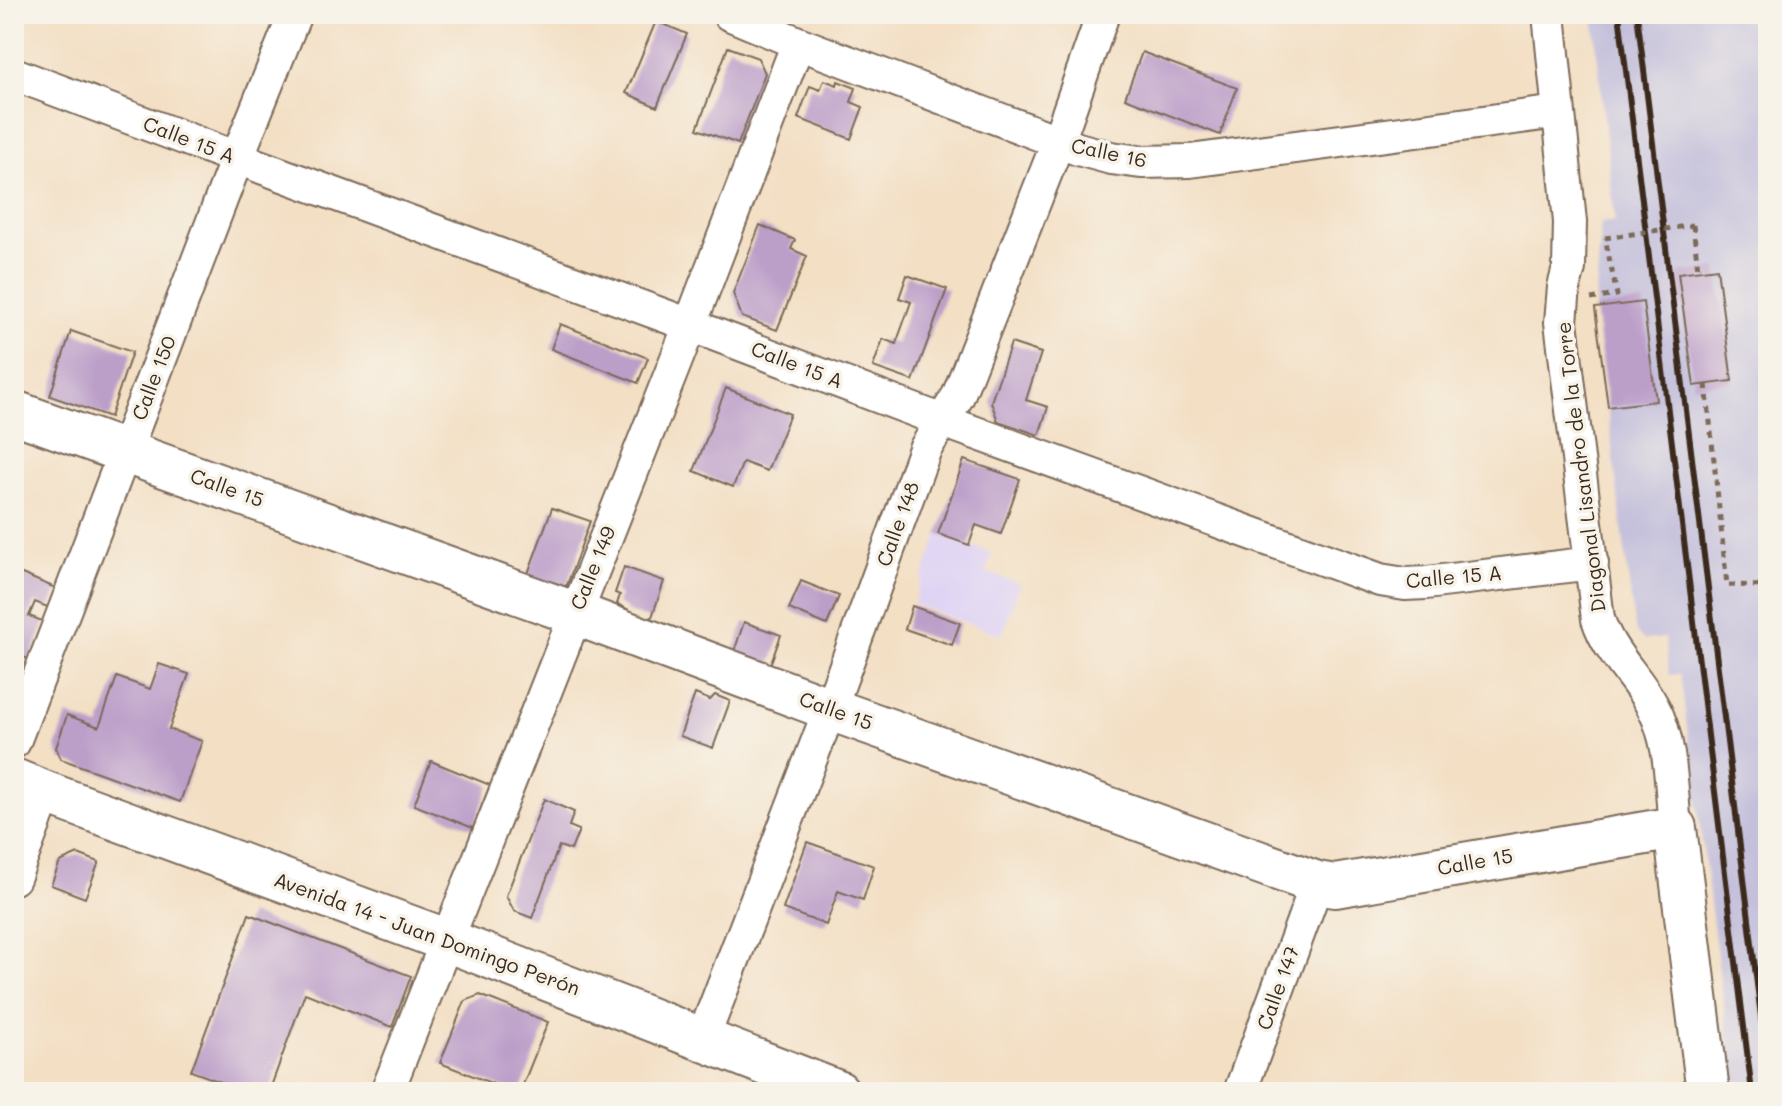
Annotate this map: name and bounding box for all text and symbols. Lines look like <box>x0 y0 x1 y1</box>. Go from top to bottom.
street label: Calle 15 A <box>140 110 239 168</box>
street label: Calle 16 <box>1069 131 1149 173</box>
street label: Diagonal Lisandro de la Torre <box>1549 320 1611 614</box>
street label: Calle 150 <box>125 332 181 424</box>
street label: Calle 15 A <box>748 335 847 393</box>
street label: Calle 15 <box>187 462 268 512</box>
street label: Calle 148 <box>870 478 924 570</box>
street label: Calle 149 <box>564 522 621 613</box>
street label: Calle 15 A <box>1405 559 1503 593</box>
street label: Calle 15 <box>796 685 877 735</box>
street label: Calle 15 <box>1435 842 1515 880</box>
street label: Avenida 14 - Juan Domingo Perón <box>271 866 584 1001</box>
street label: Calle 147 <box>1250 942 1304 1033</box>

